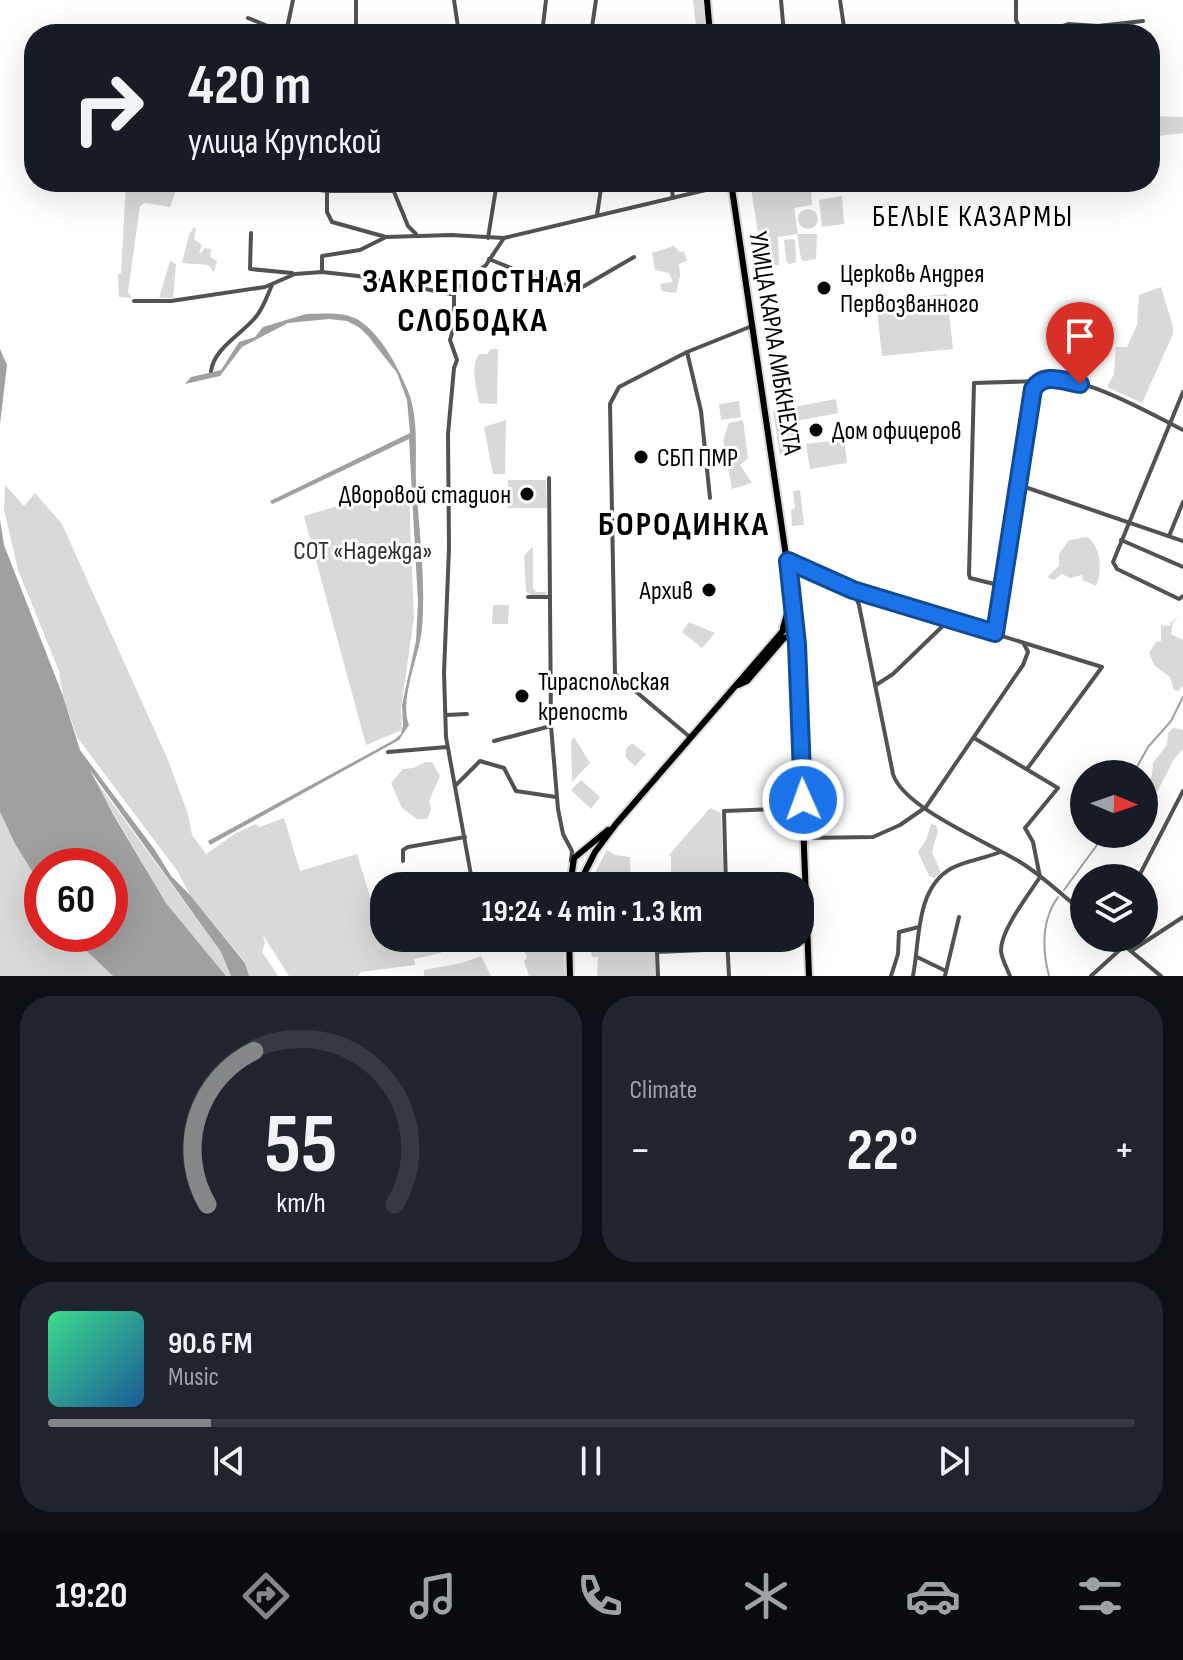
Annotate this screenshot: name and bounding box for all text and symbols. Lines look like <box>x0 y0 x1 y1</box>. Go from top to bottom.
text: 420 m <box>188 53 311 120</box>
icon: right <box>56 56 160 160</box>
text: улица Крупской <box>188 121 382 164</box>
district label: БЕЛЫЕ КАЗАРМЫ <box>872 199 1074 235</box>
street label: УЛИЦА КАРЛА ЛИБКНЕХТА <box>742 229 808 458</box>
place label: Церковь Андрея Первозванного <box>840 259 984 320</box>
district label: ЗАКРЕПОСТНАЯ СЛОБОДКА <box>362 261 584 341</box>
marker: Церковь Андрея Первозванного <box>815 279 833 297</box>
pin <box>1046 302 1114 384</box>
icon: arrive <box>1058 314 1102 358</box>
place label: Дом офицеров <box>832 416 962 447</box>
marker: Дом офицеров <box>807 421 825 439</box>
place label: СБП ПМР <box>657 443 738 474</box>
marker: СБП ПМР <box>632 448 650 466</box>
place label: Дворовой стадион <box>339 480 511 511</box>
marker: Дворовой стадион <box>518 485 536 503</box>
district label: БОРОДИНКА <box>598 504 770 545</box>
park label: СОТ «Надежда» <box>293 536 433 567</box>
place label: Архив <box>638 576 693 607</box>
marker: Архив <box>700 581 718 599</box>
place label: Тираспольская крепость <box>538 667 670 728</box>
marker: Тираспольская крепость <box>513 687 531 705</box>
position arrow <box>761 758 845 842</box>
north arrow <box>1070 760 1158 848</box>
map controls <box>1070 760 1158 952</box>
speed limit sign: 60 <box>24 848 128 952</box>
button: layers <box>1070 864 1158 952</box>
text: 19:24 · 4 min · 1.3 km <box>482 894 702 930</box>
text: Climate <box>630 1075 697 1106</box>
text: 55 <box>264 1096 337 1196</box>
text: 22° <box>846 1115 918 1187</box>
text: − <box>630 1124 651 1177</box>
text: + <box>1113 1124 1135 1177</box>
text: km/h <box>276 1186 325 1221</box>
text: 90.6 FM <box>168 1326 252 1362</box>
text: Music <box>168 1362 219 1393</box>
icon: previous <box>207 1439 251 1483</box>
icon: pause <box>569 1439 613 1483</box>
icon: next <box>932 1439 976 1483</box>
icon: directions <box>238 1568 294 1624</box>
icon: music <box>405 1568 461 1624</box>
icon: phone <box>572 1568 628 1624</box>
icon: climate <box>738 1568 794 1624</box>
icon: car <box>905 1568 961 1624</box>
icon: filters <box>1072 1568 1128 1624</box>
text: 19:20 <box>55 1575 127 1618</box>

